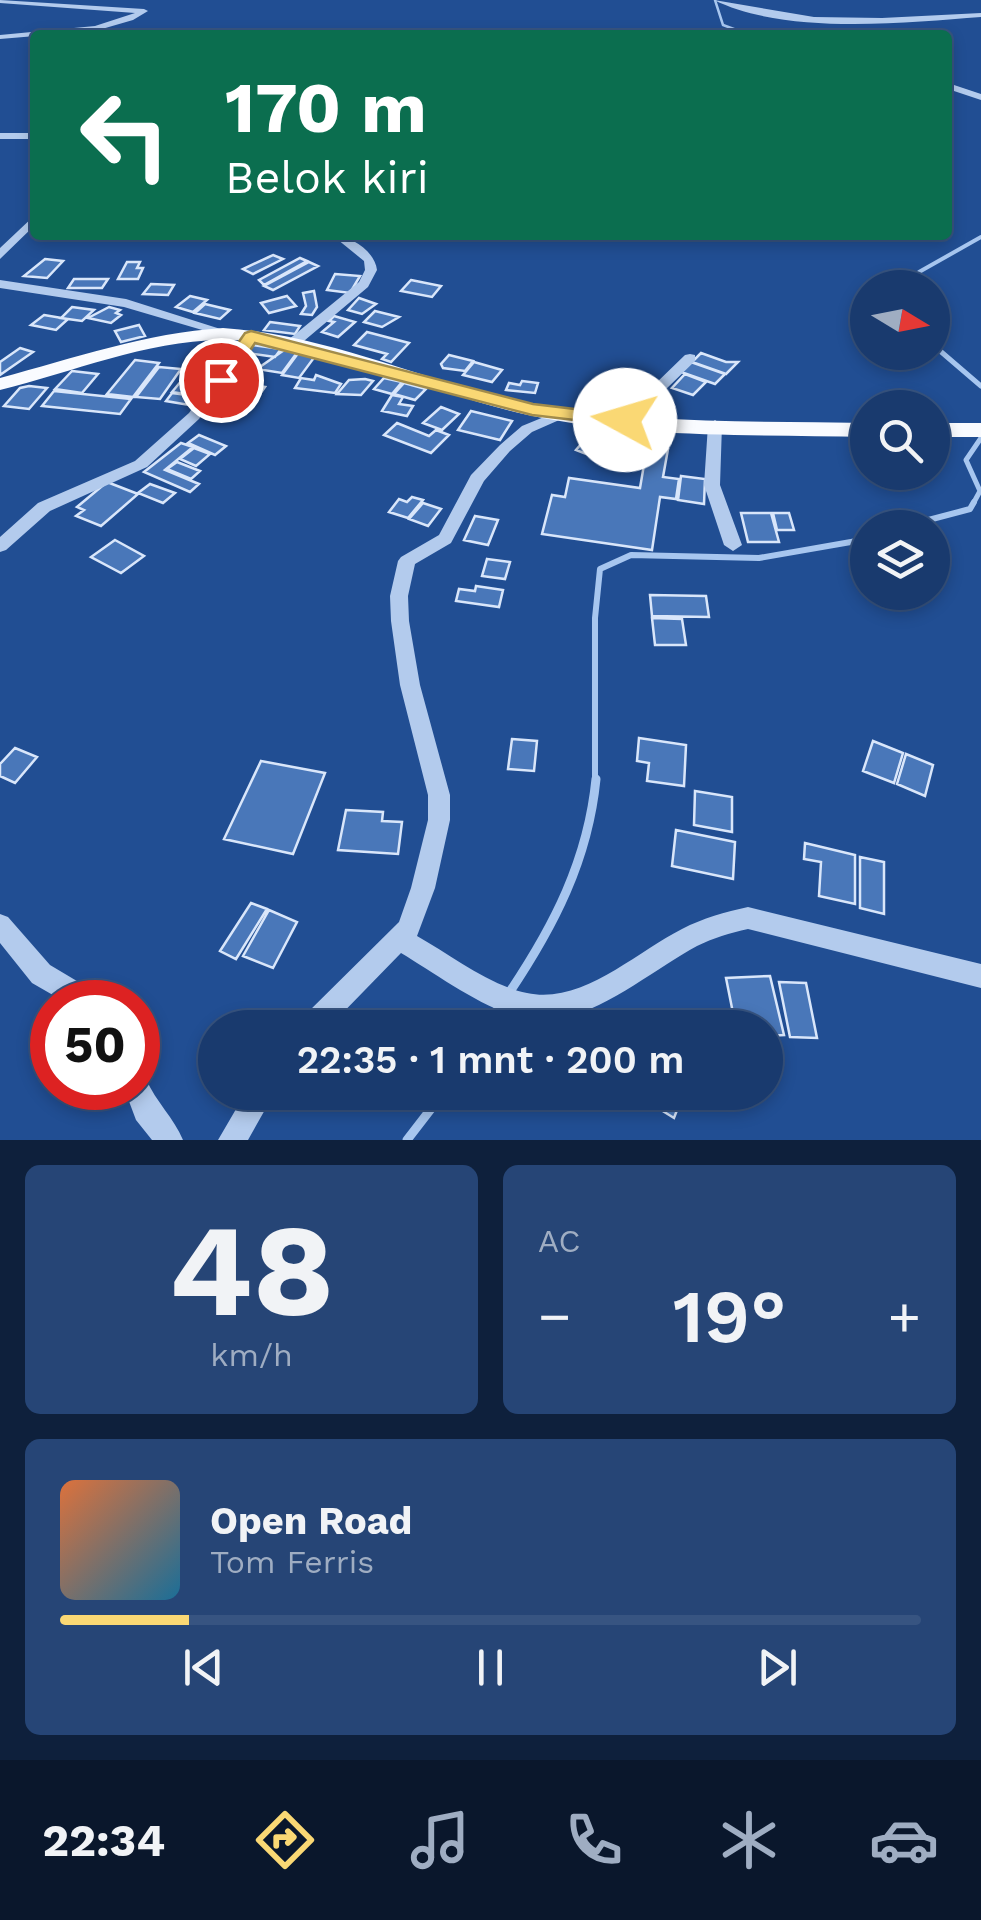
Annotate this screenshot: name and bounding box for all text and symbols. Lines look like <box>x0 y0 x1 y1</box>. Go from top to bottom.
text: 170 m <box>225 67 427 149</box>
icon: left <box>60 70 190 200</box>
text: Belok kiri <box>225 151 429 204</box>
north arrow <box>850 270 950 370</box>
map controls <box>850 270 950 610</box>
pin <box>179 338 264 423</box>
icon: arrive <box>194 353 249 408</box>
position arrow <box>573 368 677 472</box>
button: search <box>850 390 950 490</box>
button: layers <box>850 510 950 610</box>
speed limit sign: 50 <box>30 980 160 1110</box>
text: 22:35 · 1 mnt · 200 m <box>297 1038 684 1082</box>
text: 48 <box>169 1194 334 1347</box>
text: AC <box>538 1222 580 1260</box>
text: 19° <box>673 1272 786 1360</box>
text: − <box>538 1284 571 1348</box>
text: + <box>888 1284 921 1348</box>
text: km/h <box>210 1336 293 1374</box>
text: Open Road <box>210 1499 412 1543</box>
text: Tom Ferris <box>210 1543 374 1581</box>
icon: previous <box>176 1640 231 1695</box>
icon: pause <box>463 1640 518 1695</box>
icon: next <box>750 1640 805 1695</box>
icon: directions <box>250 1805 320 1875</box>
icon: music <box>405 1805 475 1875</box>
icon: phone <box>559 1805 629 1875</box>
icon: climate <box>714 1805 784 1875</box>
icon: car <box>869 1805 939 1875</box>
text: 22:34 <box>42 1814 165 1867</box>

